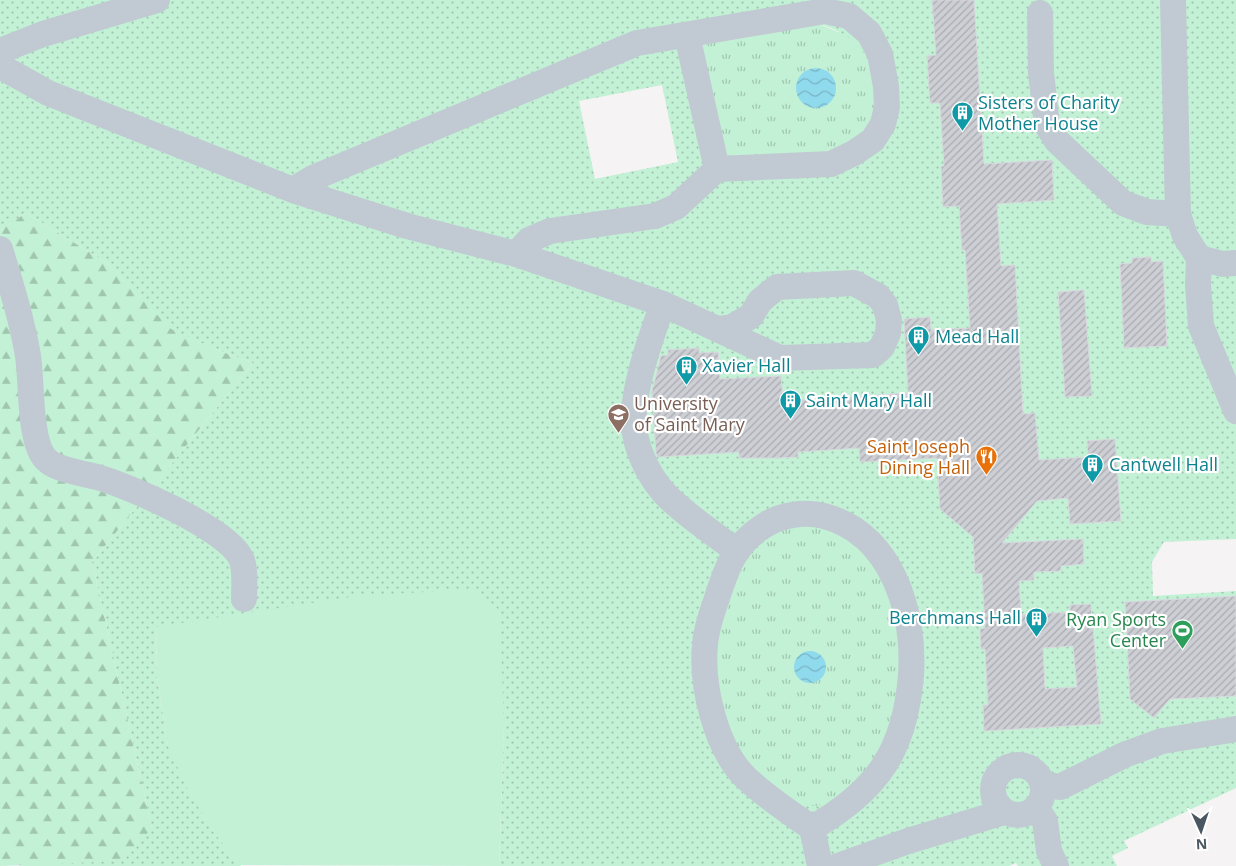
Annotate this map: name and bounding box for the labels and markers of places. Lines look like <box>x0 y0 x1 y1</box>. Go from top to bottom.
place label: Sisters of Charity Mother House <box>978 90 1120 135</box>
building icon: Sisters of Charity Mother House <box>950 101 974 132</box>
place label: Mead Hall <box>935 324 1019 348</box>
building icon: Mead Hall <box>907 325 931 356</box>
place label: Xavier Hall <box>702 353 790 377</box>
building icon: Xavier Hall <box>674 354 698 385</box>
place label: Saint Mary Hall <box>806 388 932 412</box>
building icon: Saint Mary Hall <box>778 389 802 420</box>
place label: University of Saint Mary <box>634 391 746 436</box>
school or university icon: University of Saint Mary <box>606 402 630 433</box>
place label: Saint Joseph Dining Hall <box>867 434 970 479</box>
restaurant icon: Saint Joseph Dining Hall <box>974 445 998 476</box>
place label: Cantwell Hall <box>1109 452 1218 476</box>
building icon: Cantwell Hall <box>1081 453 1105 484</box>
place label: Berchmans Hall <box>889 605 1021 629</box>
building icon: Berchmans Hall <box>1025 606 1049 637</box>
place label: Ryan Sports Center <box>1066 607 1167 652</box>
sports icon: Ryan Sports Center <box>1170 618 1194 649</box>

